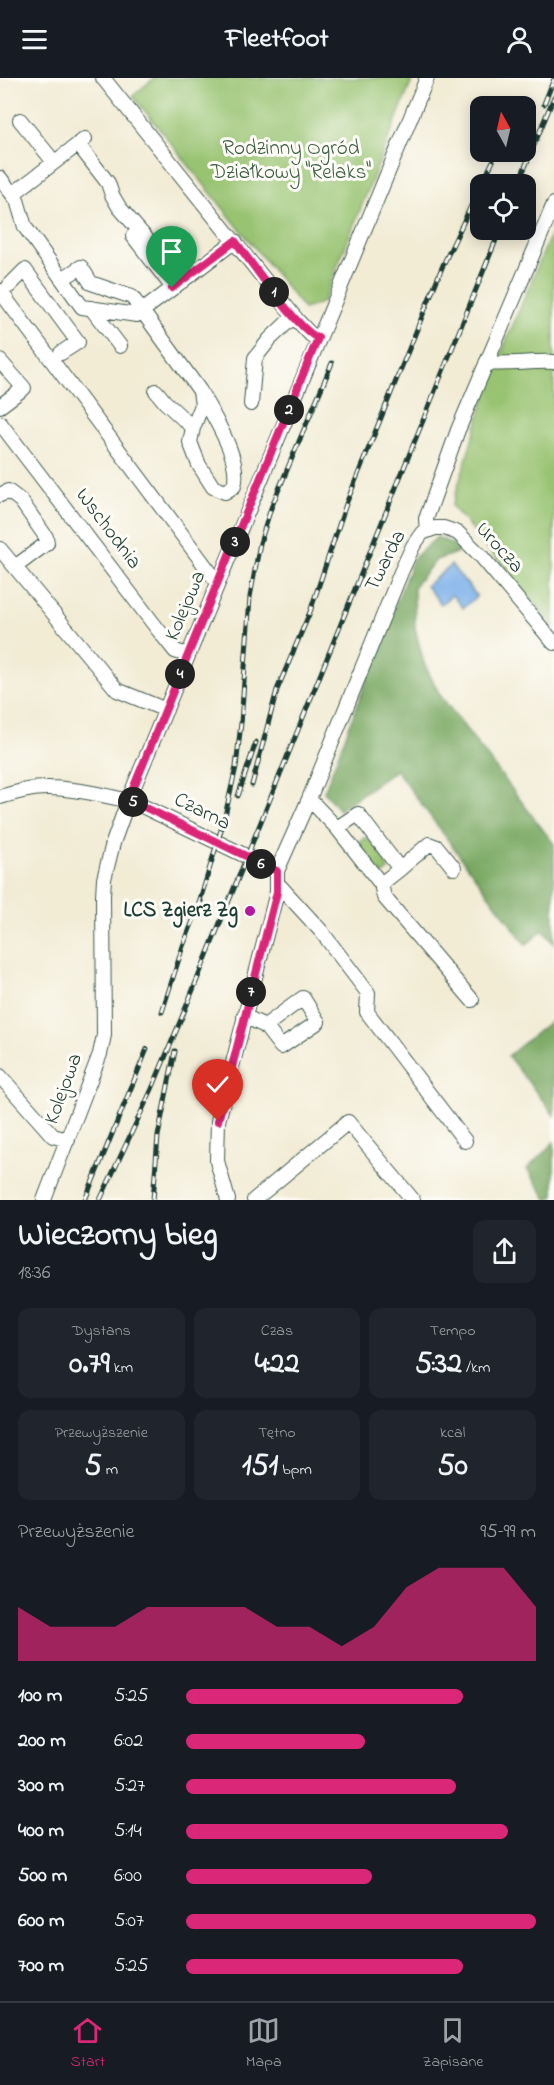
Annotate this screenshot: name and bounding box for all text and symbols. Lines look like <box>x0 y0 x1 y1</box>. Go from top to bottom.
text: Fleetfoot <box>225 20 329 59</box>
icon: menu <box>18 23 51 56</box>
icon: person <box>503 23 536 56</box>
north arrow <box>470 96 536 162</box>
map controls <box>470 96 536 240</box>
park label: Rodzinny Ogród Działkowy "Relaks" <box>210 134 371 190</box>
button: locate <box>470 174 536 240</box>
pin <box>146 226 197 288</box>
icon: arrive <box>155 235 188 268</box>
pin: 1 <box>259 277 289 307</box>
text: 1 <box>271 280 277 304</box>
pin: 2 <box>274 395 304 425</box>
text: 2 <box>285 398 293 422</box>
street label: Wschodnia <box>68 482 148 576</box>
street label: Urocza <box>468 516 530 580</box>
street label: Twarda <box>358 525 414 597</box>
pin: 3 <box>220 527 250 557</box>
text: 3 <box>232 530 238 554</box>
street label: Kolejowa <box>158 566 214 646</box>
pin: 4 <box>165 659 195 689</box>
text: 4 <box>177 662 183 686</box>
street label: Czarna <box>169 785 235 839</box>
pin: 5 <box>118 787 148 817</box>
text: 5 <box>128 790 138 814</box>
pin: 6 <box>246 849 276 879</box>
text: 6 <box>257 852 265 876</box>
place label: LCS Zgierz Zg <box>123 896 238 928</box>
marker: LCS Zgierz Zg <box>243 904 257 918</box>
pin: 7 <box>236 977 266 1007</box>
text: 7 <box>248 980 254 1004</box>
street label: Kolejowa <box>37 1049 91 1129</box>
pin <box>192 1059 243 1121</box>
icon: check <box>201 1068 234 1101</box>
text: Wieczorny bieg <box>18 1212 218 1260</box>
button: share <box>473 1220 536 1283</box>
text: 18:36 <box>18 1259 51 1288</box>
text: Dystans <box>72 1319 131 1343</box>
text: Czas <box>261 1319 293 1343</box>
text: Tempo <box>430 1319 476 1343</box>
text: 0.79 <box>69 1343 110 1387</box>
text: 4:22 <box>255 1343 299 1387</box>
text: 5:32 <box>415 1343 462 1387</box>
text: km <box>110 1356 133 1380</box>
text: /km <box>462 1356 490 1380</box>
text: Przewyższenie <box>55 1421 148 1445</box>
text: Tętno <box>258 1421 296 1445</box>
text: kcal <box>440 1421 465 1445</box>
text: 5 <box>85 1445 102 1489</box>
text: 151 <box>242 1445 278 1489</box>
text: 50 <box>438 1445 468 1489</box>
text: m <box>102 1458 118 1482</box>
text: bpm <box>278 1458 312 1482</box>
text: Przewyższenie <box>18 1518 134 1547</box>
text: 95–99 m <box>480 1518 536 1547</box>
text: 100 m <box>18 1682 62 1711</box>
text: 5:25 <box>114 1682 149 1711</box>
text: 200 m <box>18 1727 66 1756</box>
text: 6:02 <box>114 1727 143 1756</box>
text: 300 m <box>18 1772 64 1801</box>
text: 5:27 <box>114 1772 145 1801</box>
text: 400 m <box>18 1817 64 1846</box>
text: 5:14 <box>114 1817 142 1846</box>
text: 500 m <box>18 1862 67 1891</box>
text: 6:00 <box>114 1862 142 1891</box>
text: 600 m <box>18 1907 65 1936</box>
text: 5:07 <box>114 1907 144 1936</box>
text: 700 m <box>18 1952 64 1981</box>
text: 5:25 <box>114 1952 149 1981</box>
tab: Start <box>70 2014 105 2074</box>
tab: Mapa <box>246 2014 282 2074</box>
tab: Zapisane <box>422 2014 484 2074</box>

